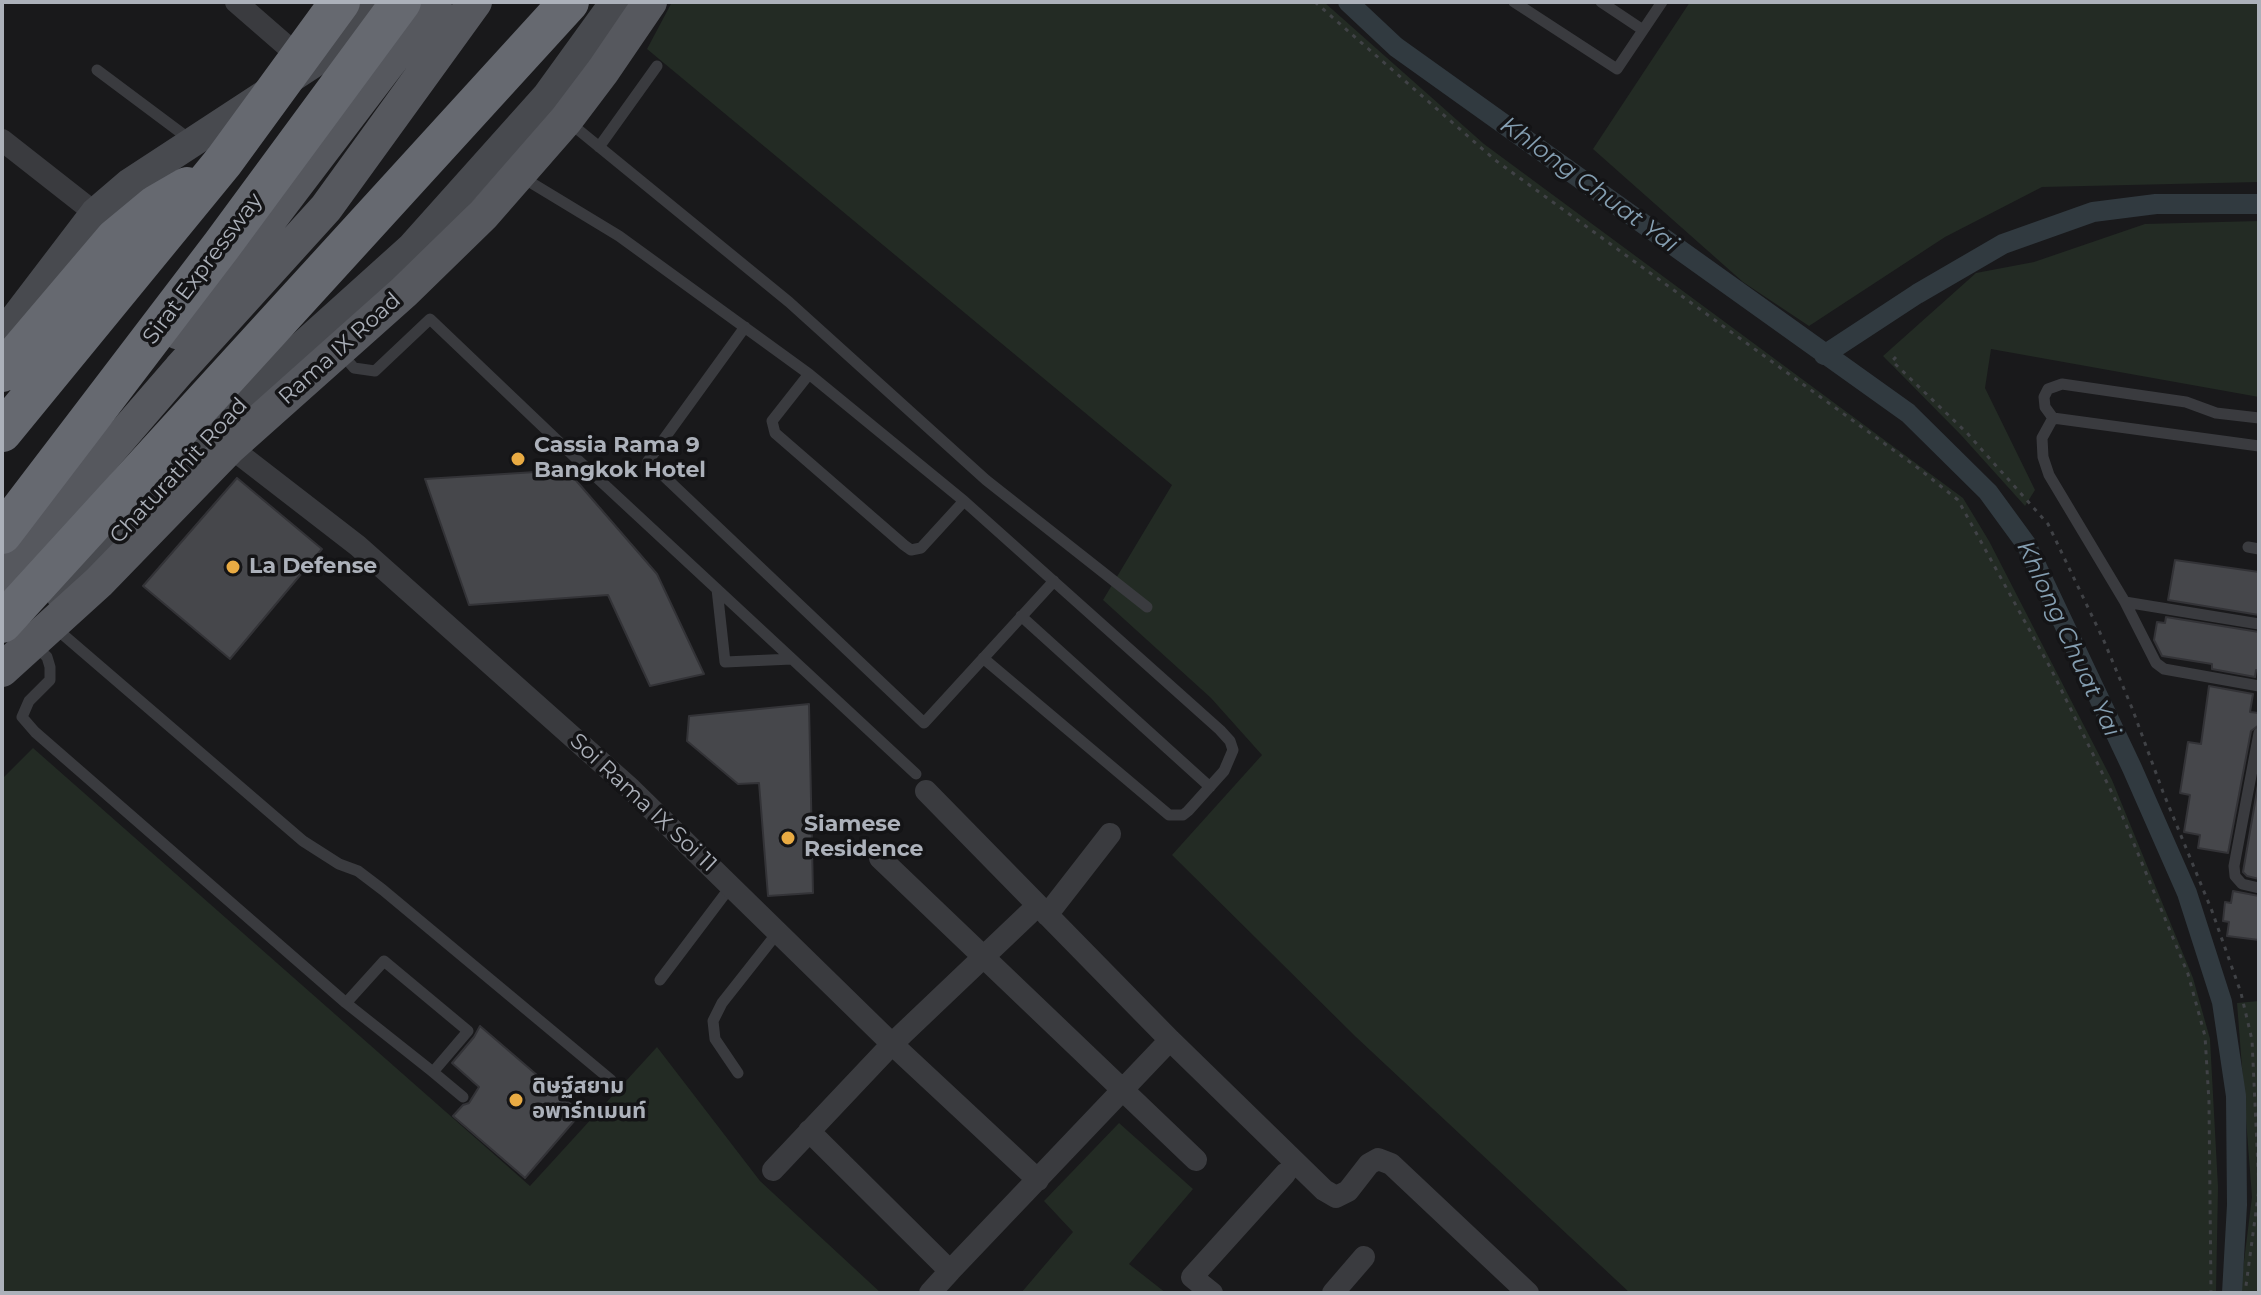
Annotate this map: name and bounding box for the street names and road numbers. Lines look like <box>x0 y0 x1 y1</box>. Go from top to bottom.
street label: Sirat Expressway <box>138 188 268 350</box>
street label: Rama IX Road <box>274 287 406 411</box>
street label: Chaturathit Road <box>105 393 253 549</box>
street label: Soi Rama IX Soi 11 <box>564 728 722 878</box>

